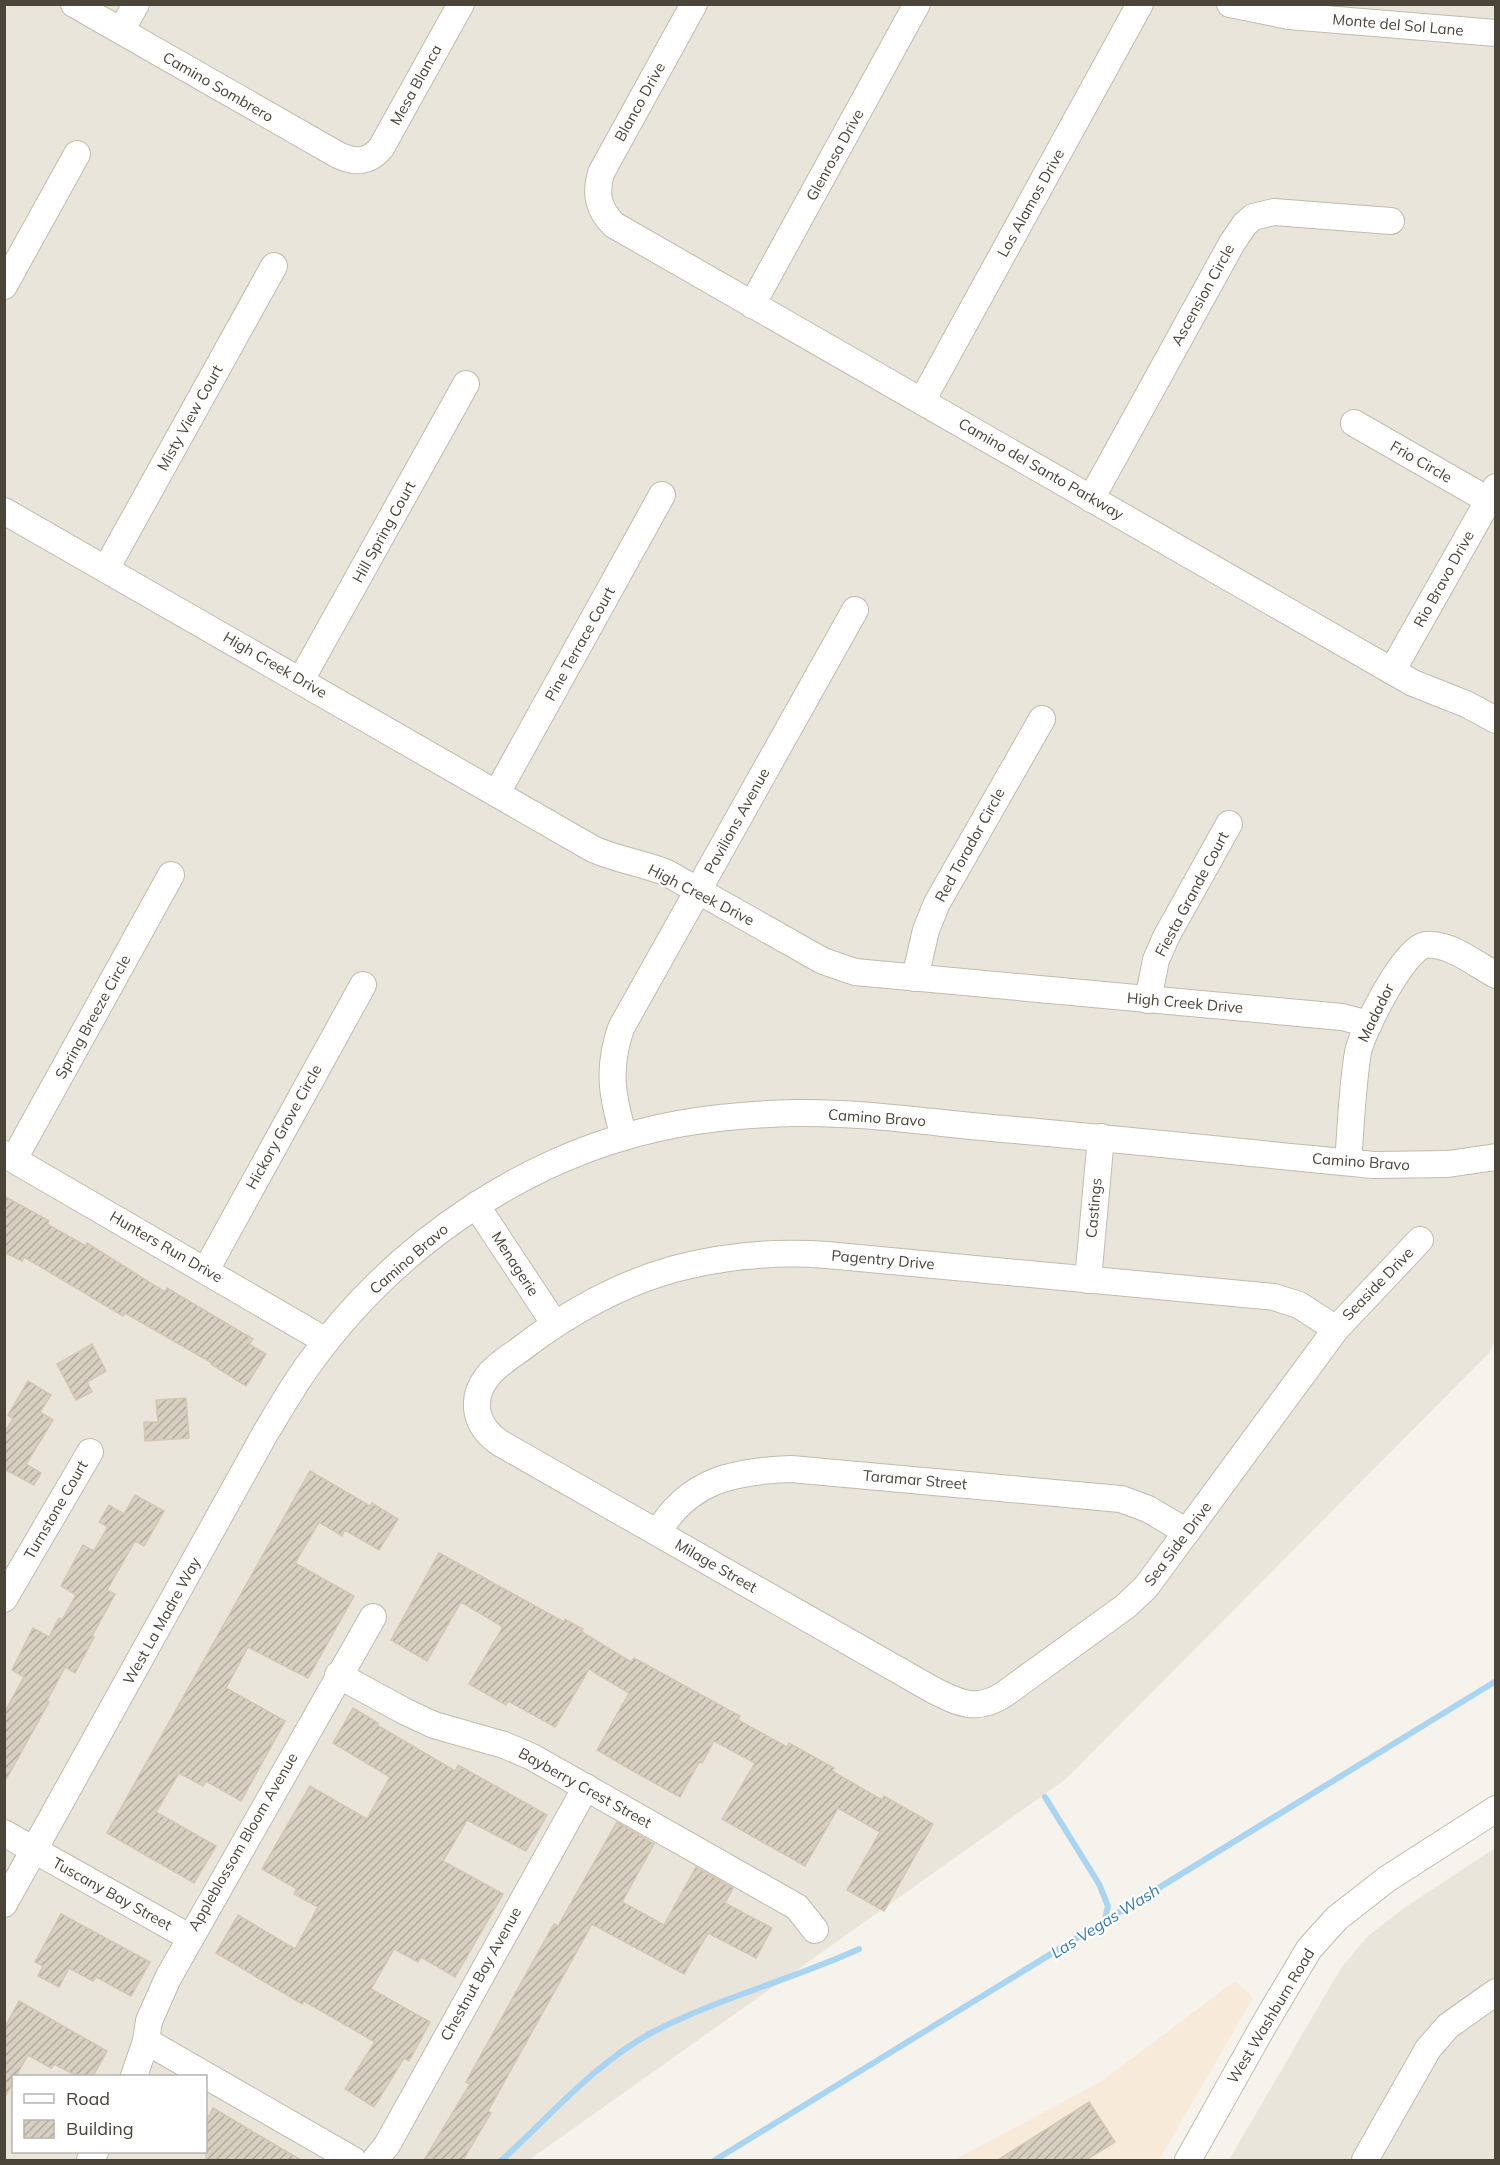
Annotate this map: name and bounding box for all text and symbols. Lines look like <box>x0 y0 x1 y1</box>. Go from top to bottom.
street label: Monte del Sol Lane <box>1332 9 1464 40</box>
street label: Mesa Blanca <box>386 41 446 128</box>
street label: Camino Sombrero <box>160 47 277 126</box>
street label: Blanco Drive <box>610 59 669 145</box>
street label: Glenrosa Drive <box>802 106 868 204</box>
street label: Los Alamos Drive <box>993 145 1068 260</box>
street label: Ascension Circle <box>1167 241 1238 349</box>
street label: Misty View Court <box>153 361 227 474</box>
street label: Camino del Santo Parkway <box>955 413 1127 524</box>
street label: Frio Circle <box>1387 436 1455 487</box>
street label: Hill Spring Court <box>348 478 419 586</box>
street label: Rio Bravo Drive <box>1409 527 1478 630</box>
street label: Pine Terrace Court <box>540 583 619 704</box>
street label: High Creek Drive <box>220 627 331 702</box>
street label: Pavilions Avenue <box>700 765 773 877</box>
street label: Red Torador Circle <box>930 784 1009 905</box>
street label: Fiesta Grande Court <box>1151 828 1233 960</box>
street label: High Creek Drive <box>645 860 757 929</box>
street label: Spring Breeze Circle <box>51 951 135 1082</box>
street label: Madador <box>1353 980 1398 1045</box>
street label: High Creek Drive <box>1126 988 1244 1017</box>
street label: Hickory Grove Circle <box>241 1061 326 1192</box>
street label: Camino Bravo <box>828 1105 927 1130</box>
street label: Camino Bravo <box>1312 1149 1411 1174</box>
street label: Castings <box>1081 1177 1106 1239</box>
street label: Hunters Run Drive <box>107 1207 226 1287</box>
street label: Camino Bravo <box>365 1219 452 1298</box>
street label: Menagerie <box>488 1228 543 1300</box>
street label: Seaside Drive <box>1338 1243 1417 1324</box>
street label: Pagentry Drive <box>831 1246 936 1273</box>
street label: Turnstone Court <box>20 1457 92 1563</box>
street label: Taramar Street <box>862 1465 968 1494</box>
street label: Sea Side Drive <box>1140 1498 1215 1590</box>
street label: Milage Street <box>672 1534 761 1597</box>
street label: West La Madre Way <box>119 1554 204 1688</box>
street label: Bayberry Crest Street <box>515 1743 655 1832</box>
street label: Appleblossom Bloom Avenue <box>184 1749 301 1934</box>
street label: Tuscany Bay Street <box>49 1853 175 1934</box>
water label: Las Vegas Wash <box>1047 1880 1163 1962</box>
street label: Chestnut Bay Avenue <box>436 1904 525 2044</box>
street label: West Washburn Road <box>1223 1945 1318 2087</box>
legend <box>12 2075 207 2153</box>
text: Road <box>66 2087 110 2110</box>
text: Building <box>66 2117 134 2140</box>

